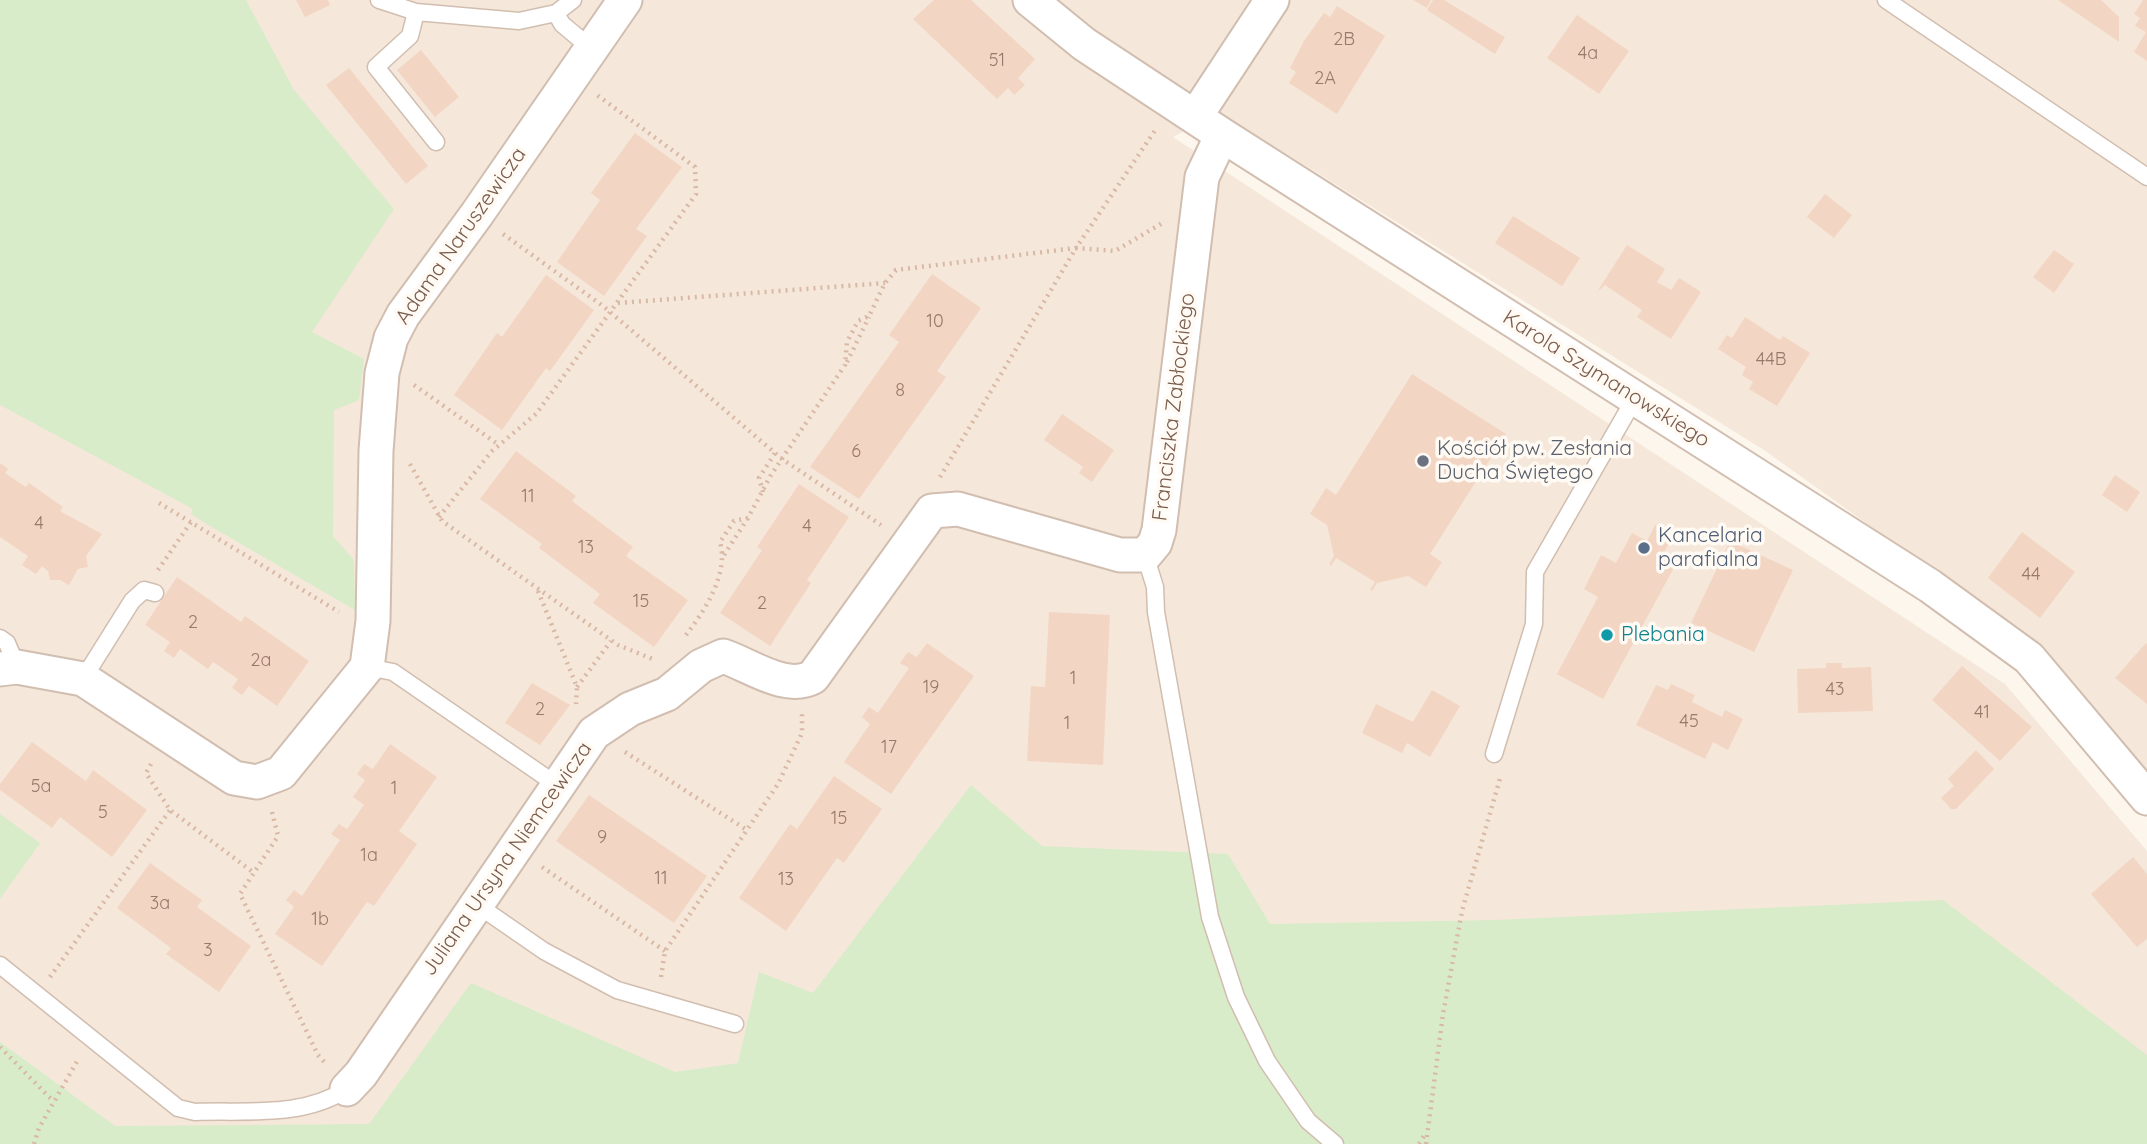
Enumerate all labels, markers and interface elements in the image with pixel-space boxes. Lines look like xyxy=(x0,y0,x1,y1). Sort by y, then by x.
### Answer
house number: 2B xyxy=(1333,29,1355,51)
house number: 4a xyxy=(1578,43,1598,65)
house number: 51 xyxy=(989,50,1005,72)
house number: 2A xyxy=(1314,68,1336,90)
street label: Adama Naruszewicza xyxy=(390,143,532,329)
street label: Franciszka Zabłockiego xyxy=(1148,292,1200,522)
street label: Karola Szymanowskiego xyxy=(1498,305,1714,453)
house number: 10 xyxy=(926,311,944,333)
house number: 44B xyxy=(1756,349,1786,371)
house number: 8 xyxy=(895,380,905,402)
place label: Kościół pw. Zesłania Ducha Świętego xyxy=(1437,436,1632,486)
house number: 6 xyxy=(851,441,861,463)
marker: Kościół pw. Zesłania Ducha Świętego xyxy=(1415,453,1431,469)
house number: 11 xyxy=(521,486,535,508)
house number: 4 xyxy=(34,513,44,535)
house number: 4 xyxy=(802,516,812,538)
place label: Kancelaria parafialna xyxy=(1658,523,1763,573)
house number: 13 xyxy=(578,537,594,559)
marker: Kancelaria parafialna xyxy=(1636,540,1652,556)
house number: 44 xyxy=(2022,564,2040,586)
house number: 15 xyxy=(633,591,649,613)
house number: 2 xyxy=(757,593,767,615)
house number: 2 xyxy=(188,612,198,634)
place label: Plebania xyxy=(1621,622,1705,648)
marker: Plebania xyxy=(1599,627,1615,643)
house number: 2a xyxy=(251,650,271,672)
house number: 1 xyxy=(1070,668,1076,690)
house number: 19 xyxy=(923,677,939,699)
house number: 43 xyxy=(1826,679,1844,701)
house number: 2 xyxy=(535,699,545,721)
house number: 41 xyxy=(1974,702,1990,724)
house number: 45 xyxy=(1679,711,1699,733)
house number: 1 xyxy=(1064,713,1070,735)
street label: Juliana Ursyna Niemcewicza xyxy=(417,737,597,981)
house number: 17 xyxy=(881,737,897,759)
house number: 5a xyxy=(31,776,51,798)
house number: 1 xyxy=(391,778,397,800)
house number: 5 xyxy=(98,802,108,824)
house number: 15 xyxy=(831,808,847,830)
house number: 9 xyxy=(597,827,607,849)
house number: 1a xyxy=(360,845,378,867)
house number: 11 xyxy=(654,868,668,890)
house number: 13 xyxy=(778,869,794,891)
house number: 3a xyxy=(150,893,170,915)
house number: 1b xyxy=(311,909,329,931)
house number: 3 xyxy=(203,940,213,962)

